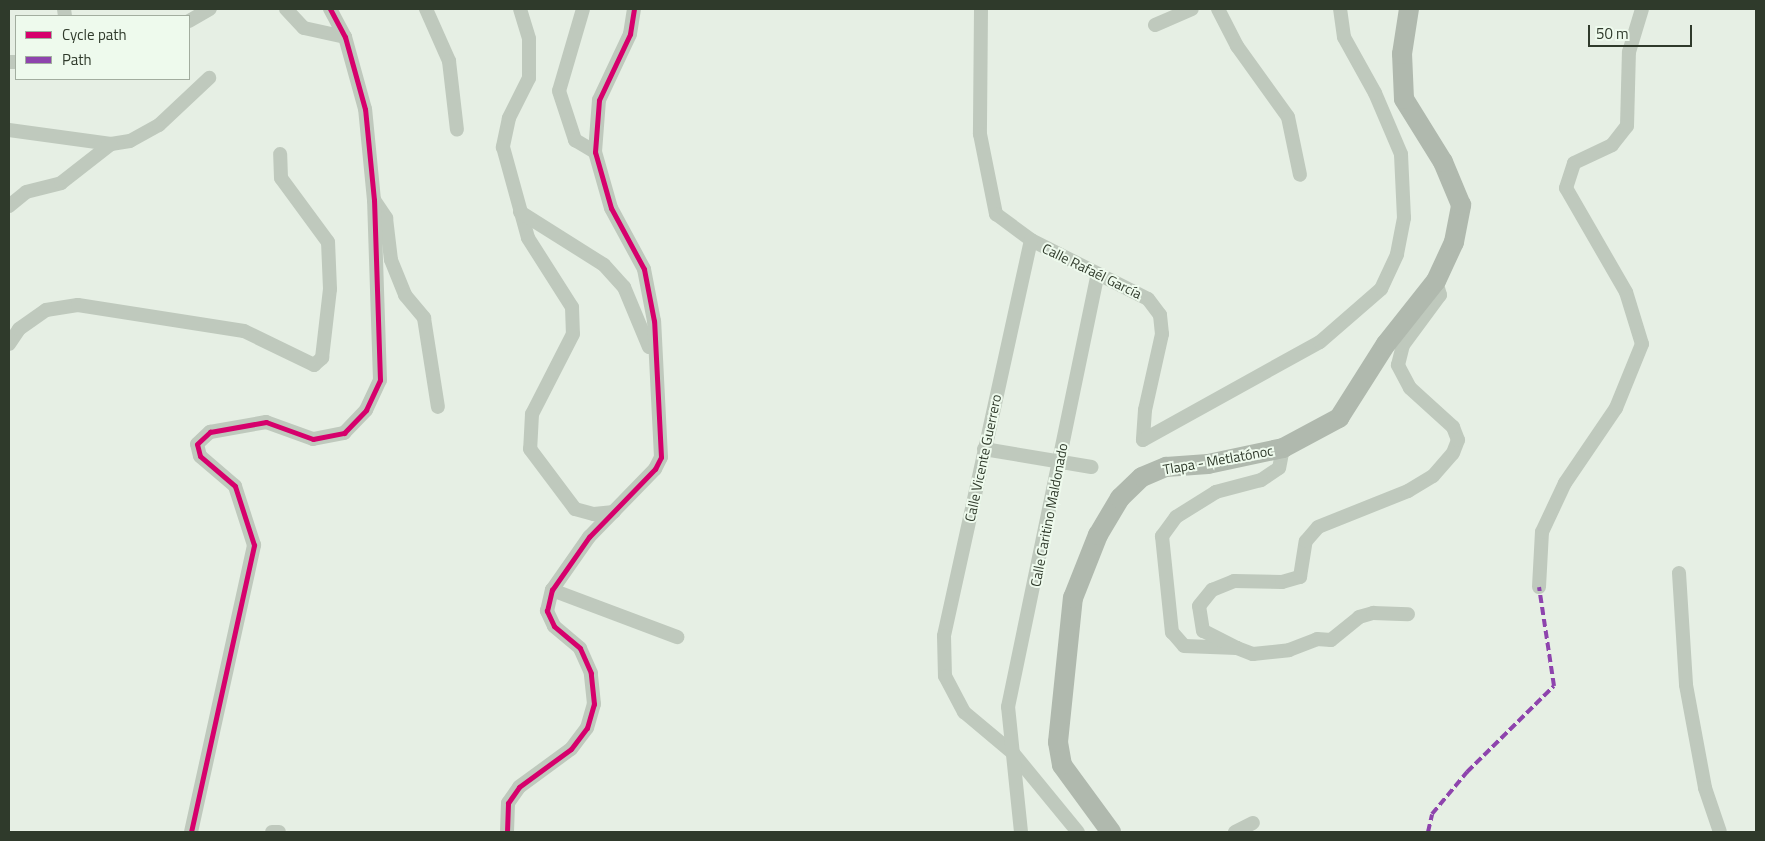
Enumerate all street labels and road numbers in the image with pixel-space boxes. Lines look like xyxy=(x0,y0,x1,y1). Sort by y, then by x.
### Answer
street label: Calle Rafaél García xyxy=(1040,240,1144,302)
street label: Calle Vicente Guerrero xyxy=(961,393,1005,523)
street label: Calle Caritino Maldonado xyxy=(1027,442,1071,588)
street label: Tlapa - Metlatónoc xyxy=(1162,442,1274,478)

